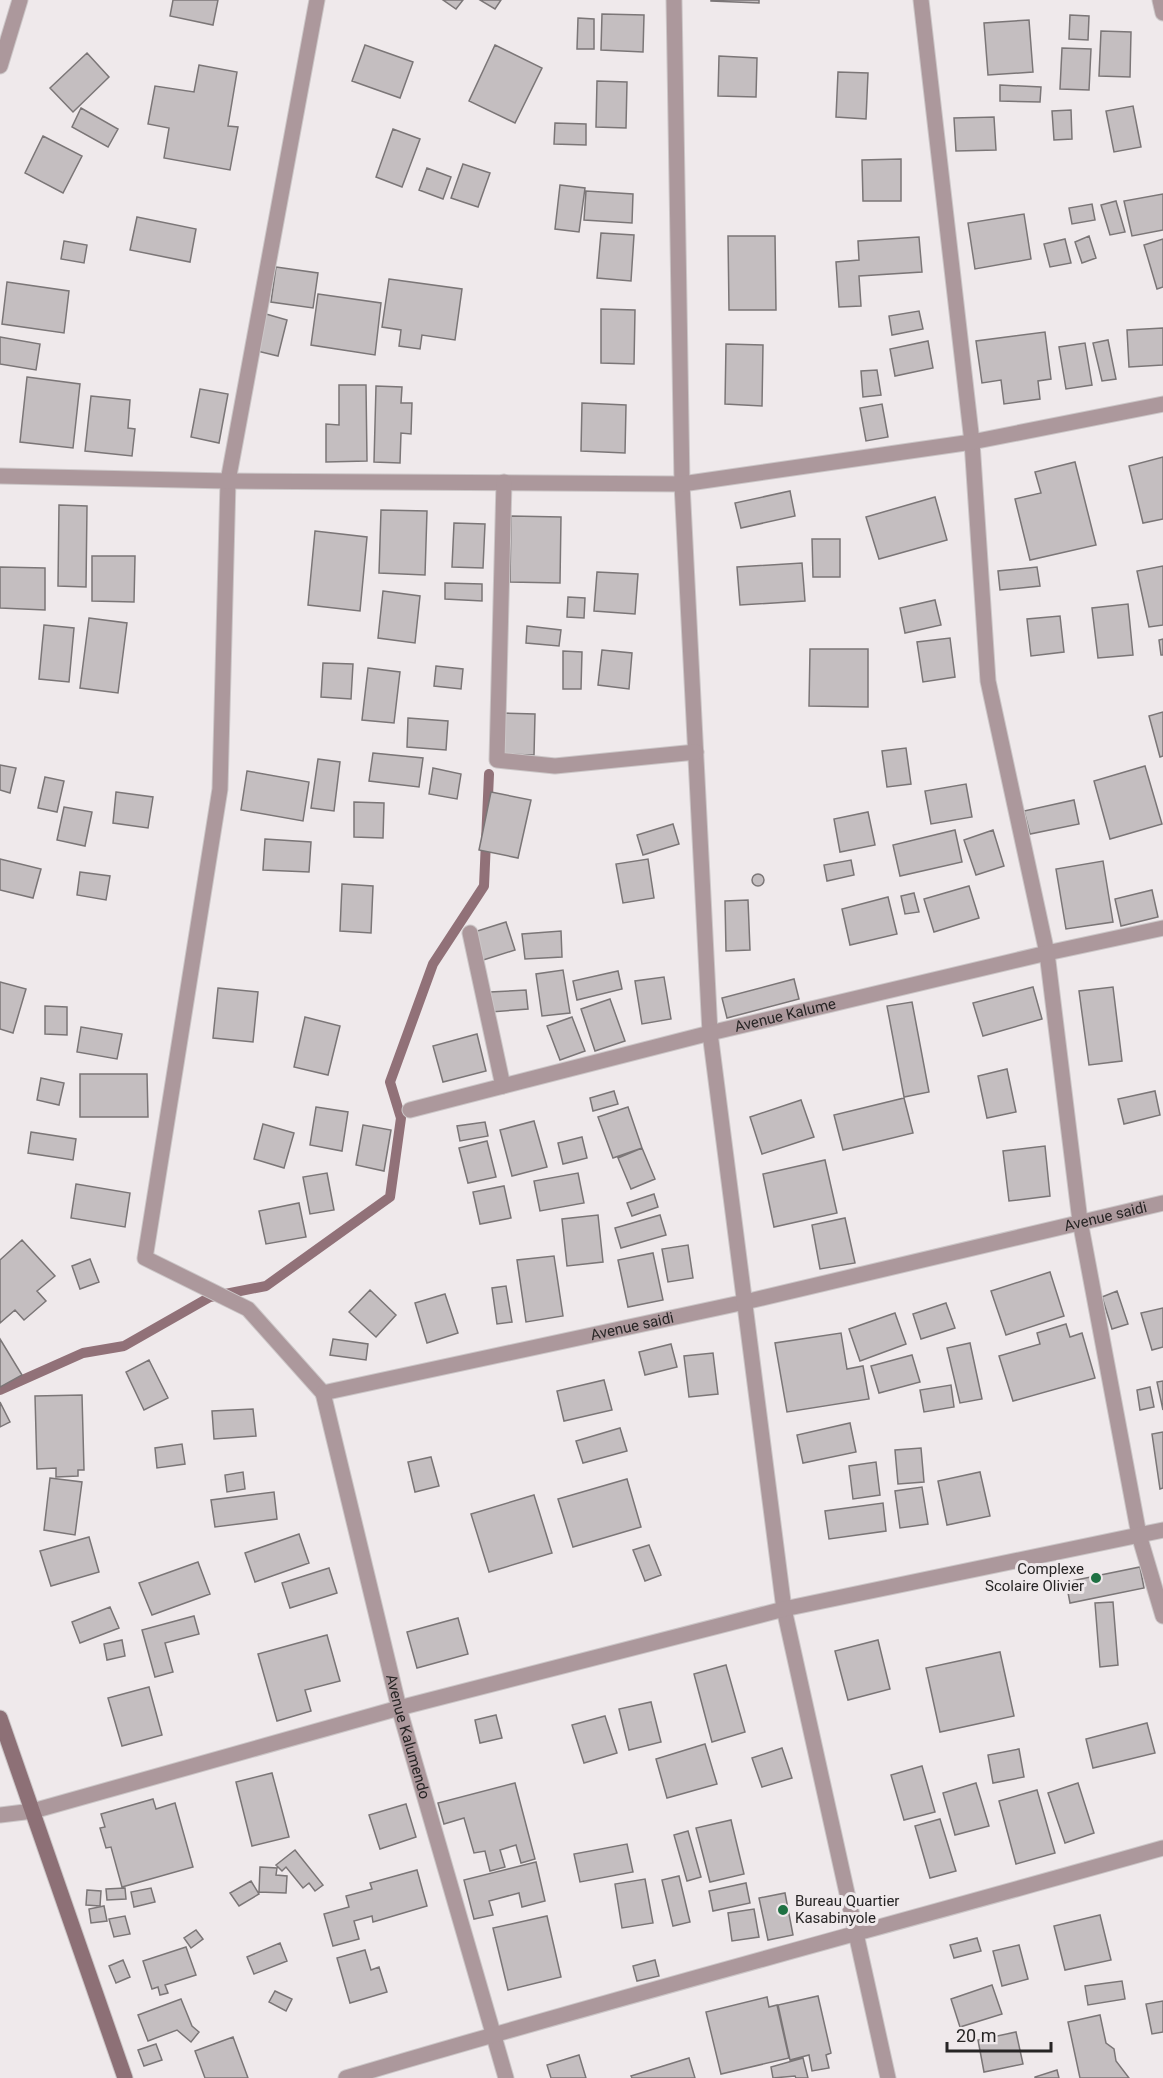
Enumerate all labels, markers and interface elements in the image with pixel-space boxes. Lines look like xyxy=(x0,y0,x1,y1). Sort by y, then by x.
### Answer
street label: Avenue Kalume xyxy=(733,994,838,1036)
street label: Avenue saidi xyxy=(1062,1198,1149,1235)
street label: Avenue saidi xyxy=(589,1309,675,1344)
place label: Complexe Scolaire Olivier xyxy=(985,1560,1084,1595)
marker: Complexe Scolaire Olivier xyxy=(1089,1571,1103,1585)
street label: Avenue Kalumendo xyxy=(382,1672,434,1801)
place label: Bureau Quartier Kasabinyole xyxy=(795,1892,899,1927)
marker: Bureau Quartier Kasabinyole xyxy=(776,1903,790,1917)
scale bar xyxy=(947,2015,1050,2053)
text: 20 m xyxy=(956,2025,996,2046)

